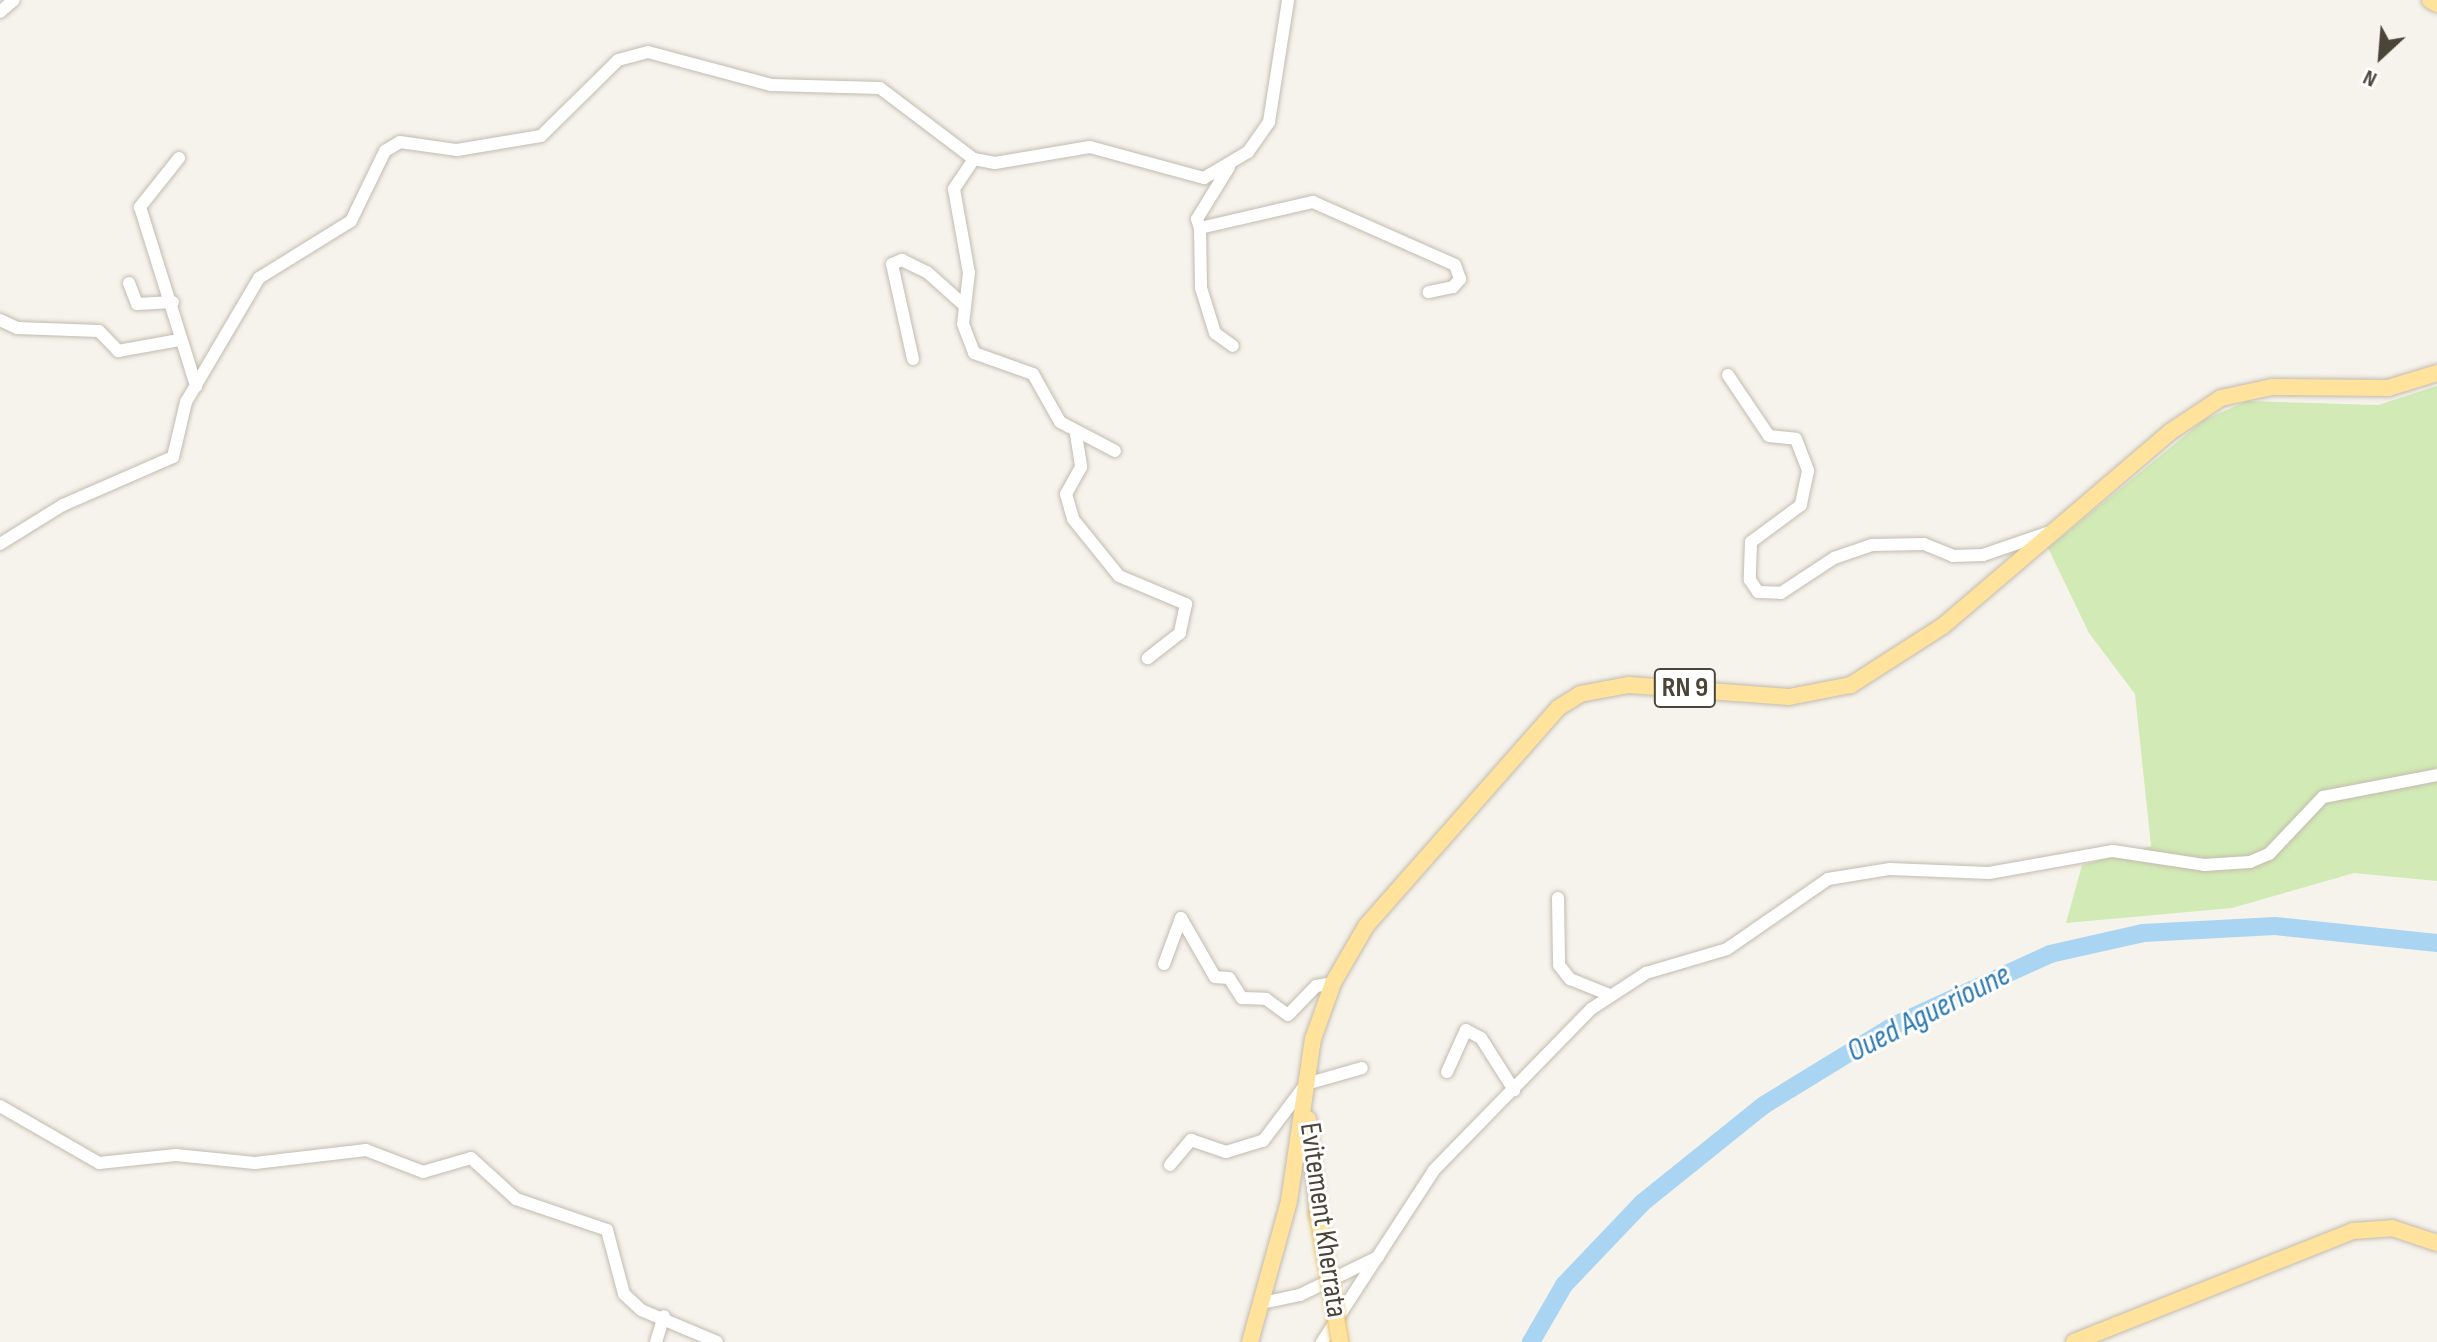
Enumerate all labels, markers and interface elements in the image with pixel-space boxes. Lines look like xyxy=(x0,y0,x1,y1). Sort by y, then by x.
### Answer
north arrow xyxy=(2341,16,2421,96)
text: N xyxy=(2359,63,2381,93)
road number: RN 9 xyxy=(1653,664,1717,712)
water label: Oued Aguerioune xyxy=(1841,956,2017,1072)
street label: Evitement Kherrata xyxy=(1292,1120,1354,1320)

